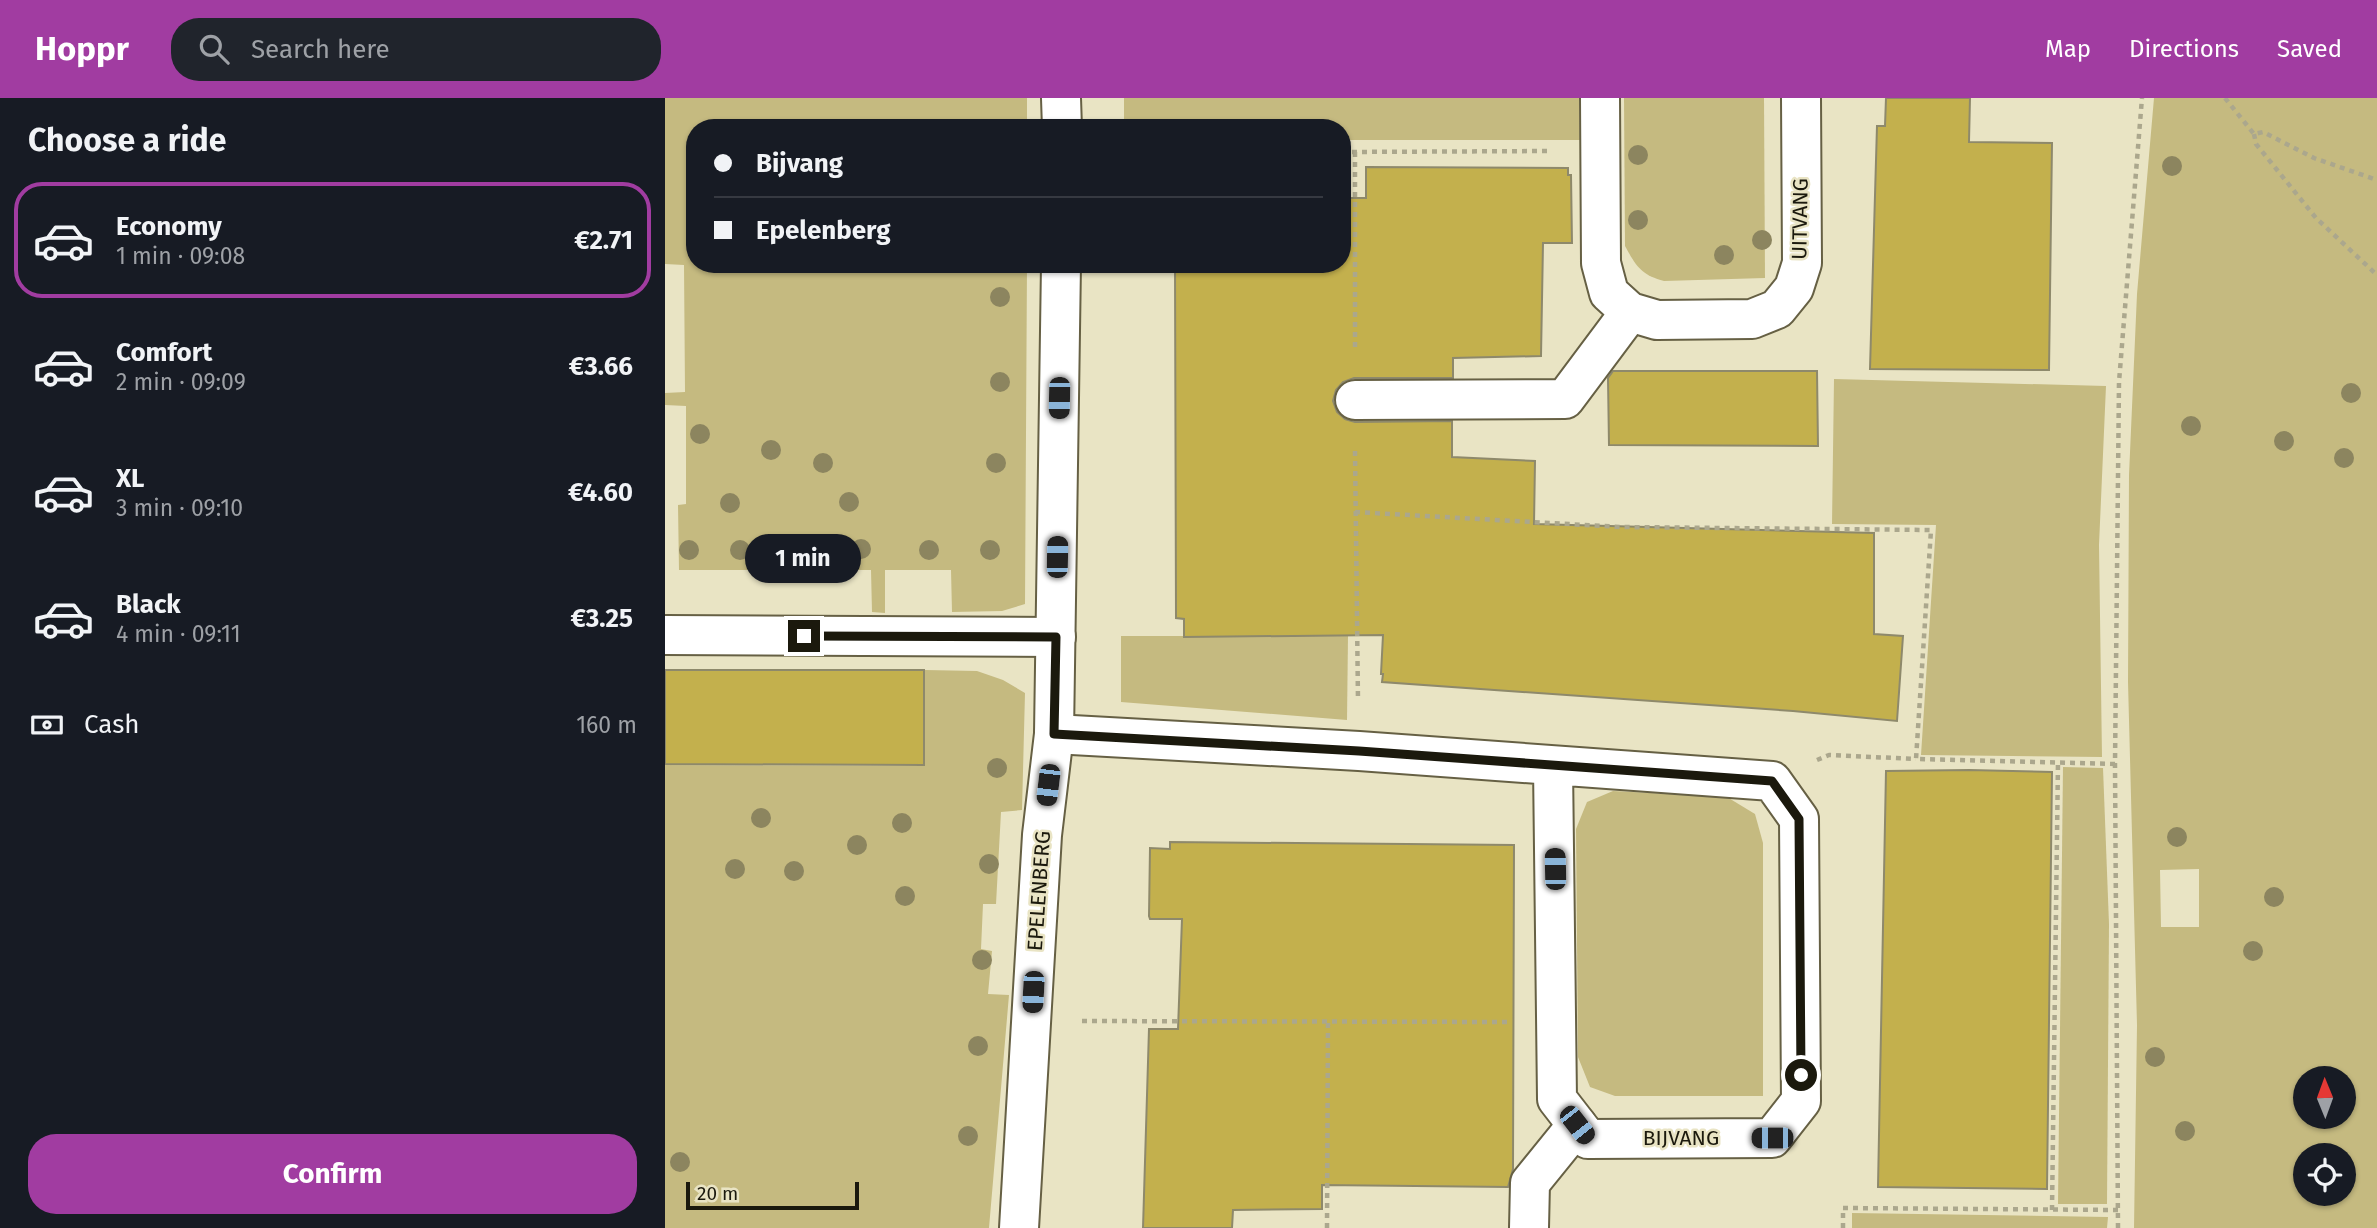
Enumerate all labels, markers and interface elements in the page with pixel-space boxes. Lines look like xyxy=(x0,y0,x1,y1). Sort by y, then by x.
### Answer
search box xyxy=(171,18,661,81)
text: Hoppr xyxy=(35,29,129,69)
icon: search xyxy=(195,30,233,68)
text: Search here xyxy=(251,34,390,65)
text: Map xyxy=(2045,35,2091,63)
text: Directions xyxy=(2129,35,2239,63)
text: Saved xyxy=(2277,35,2342,63)
text: Choose a ride xyxy=(28,121,226,159)
text: Bijvang xyxy=(756,148,843,179)
street label: UITVANG xyxy=(1786,178,1814,260)
icon: car xyxy=(32,209,95,272)
text: Economy xyxy=(116,211,222,242)
text: Epelenberg xyxy=(756,215,891,246)
text: €2.71 xyxy=(574,225,633,256)
text: 1 min · 09:08 xyxy=(116,242,245,270)
icon: car xyxy=(32,335,95,398)
text: Comfort xyxy=(116,337,212,368)
text: €3.66 xyxy=(569,351,633,382)
text: 2 min · 09:09 xyxy=(116,368,246,396)
car xyxy=(1049,377,1070,419)
icon: car xyxy=(32,461,95,524)
text: XL xyxy=(116,463,144,494)
text: €4.60 xyxy=(568,477,633,508)
text: 3 min · 09:10 xyxy=(116,494,243,522)
callout: 1 min xyxy=(746,534,862,584)
car xyxy=(1047,536,1068,578)
text: 1 min xyxy=(775,544,831,572)
icon: car xyxy=(32,587,95,650)
text: Black xyxy=(116,589,181,620)
text: €3.25 xyxy=(570,603,633,634)
text: 4 min · 09:11 xyxy=(116,620,241,648)
route end xyxy=(788,620,820,652)
icon: cash xyxy=(28,706,66,744)
text: Cash xyxy=(84,709,140,740)
text: 160 m xyxy=(576,711,637,739)
car xyxy=(1036,763,1061,807)
street label: EPELENBERG xyxy=(1022,830,1056,952)
car xyxy=(1545,848,1566,890)
car xyxy=(1022,970,1045,1014)
route start xyxy=(1785,1059,1817,1091)
north arrow xyxy=(2293,1066,2355,1129)
map controls xyxy=(2293,1066,2356,1206)
car xyxy=(1556,1102,1599,1148)
street label: BIJVANG xyxy=(1643,1125,1719,1151)
car xyxy=(1752,1128,1794,1149)
button: Confirm xyxy=(28,1134,637,1214)
button: locate xyxy=(2293,1143,2356,1206)
scale bar xyxy=(686,1179,859,1211)
text: 20 m xyxy=(697,1182,738,1205)

